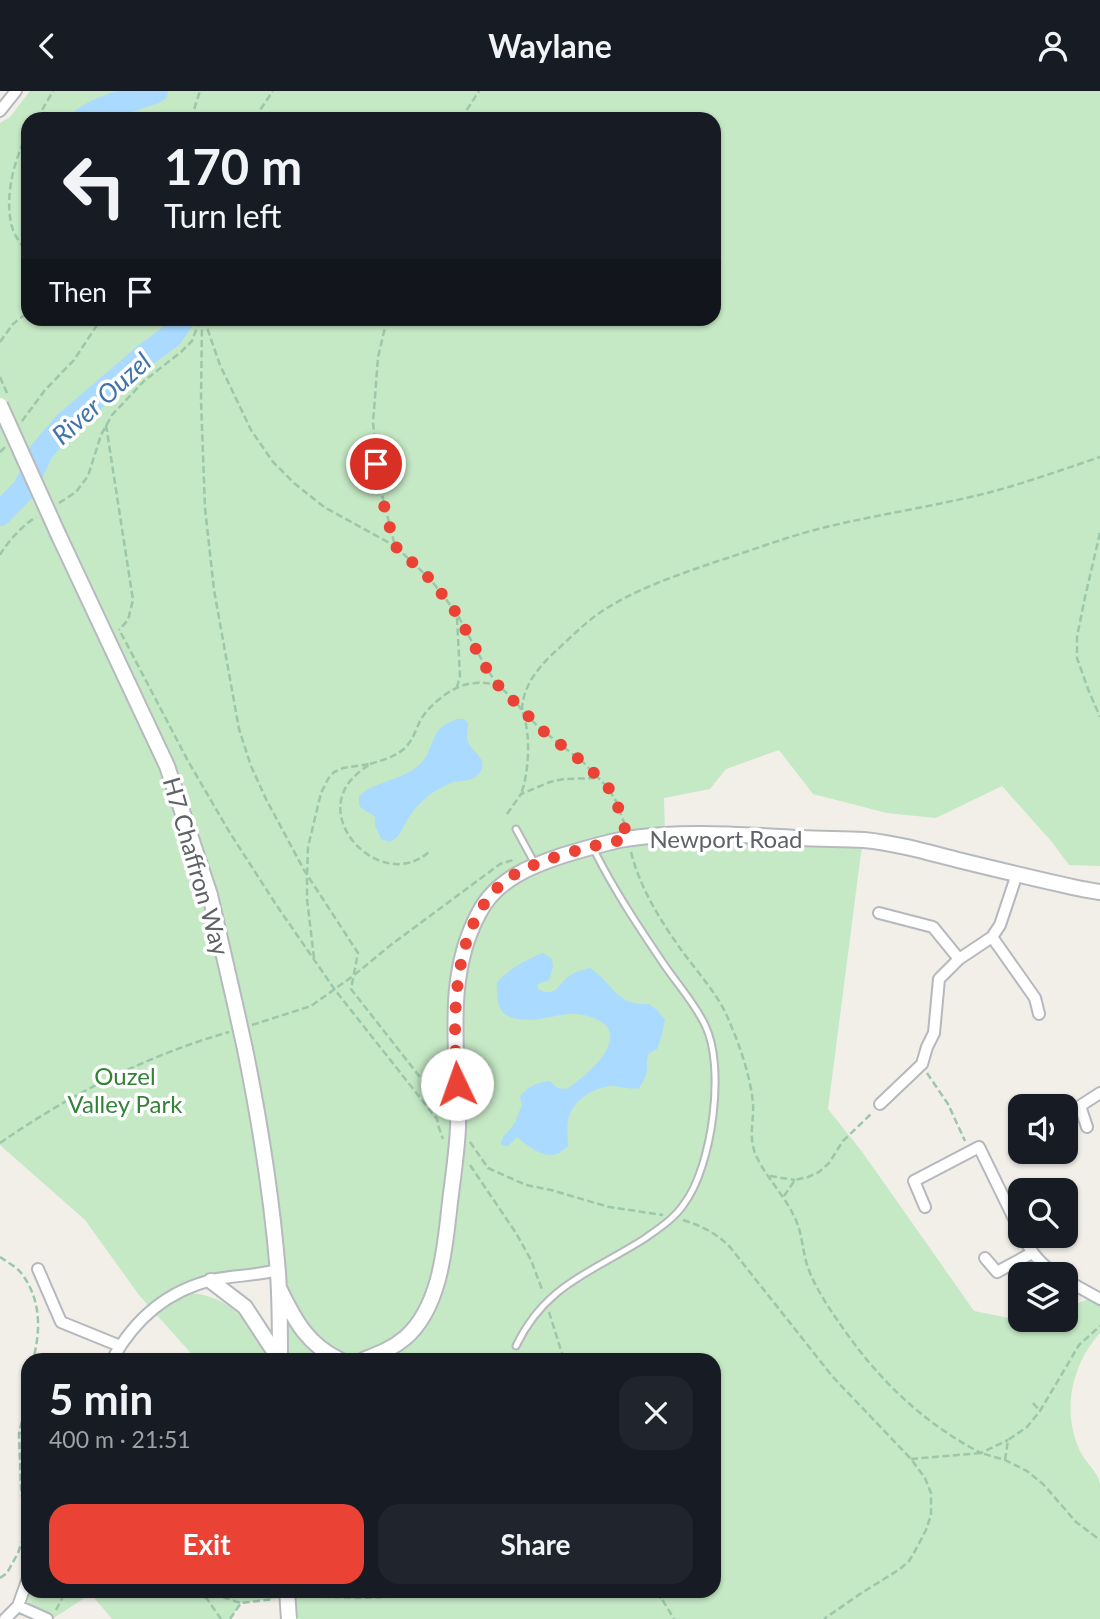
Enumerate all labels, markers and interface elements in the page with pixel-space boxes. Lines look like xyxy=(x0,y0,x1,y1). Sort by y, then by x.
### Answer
text: Waylane xyxy=(488,26,612,65)
icon: back xyxy=(28,27,66,65)
icon: person xyxy=(1034,27,1072,65)
text: 170 m xyxy=(164,137,302,195)
icon: left xyxy=(49,140,140,231)
text: Turn left xyxy=(164,196,281,235)
icon: arrive xyxy=(121,273,159,311)
text: Then xyxy=(49,276,107,308)
water label: River Ouzel xyxy=(45,345,157,451)
pin xyxy=(346,434,406,494)
icon: arrive xyxy=(357,445,395,483)
street label: H7 Chaffron Way xyxy=(158,774,236,959)
street label: Newport Road xyxy=(649,824,803,853)
position arrow xyxy=(420,1047,494,1121)
park label: Ouzel Valley Park xyxy=(68,1061,183,1118)
map controls xyxy=(1008,1094,1078,1332)
button: sound xyxy=(1008,1094,1078,1164)
button: search xyxy=(1008,1178,1078,1248)
button: layers xyxy=(1008,1262,1078,1332)
text: 5 min xyxy=(49,1374,153,1424)
button: close xyxy=(619,1376,693,1450)
text: 400 m · 21:51 xyxy=(49,1425,191,1453)
button: Exit xyxy=(49,1504,364,1584)
button: Share xyxy=(378,1504,693,1584)

